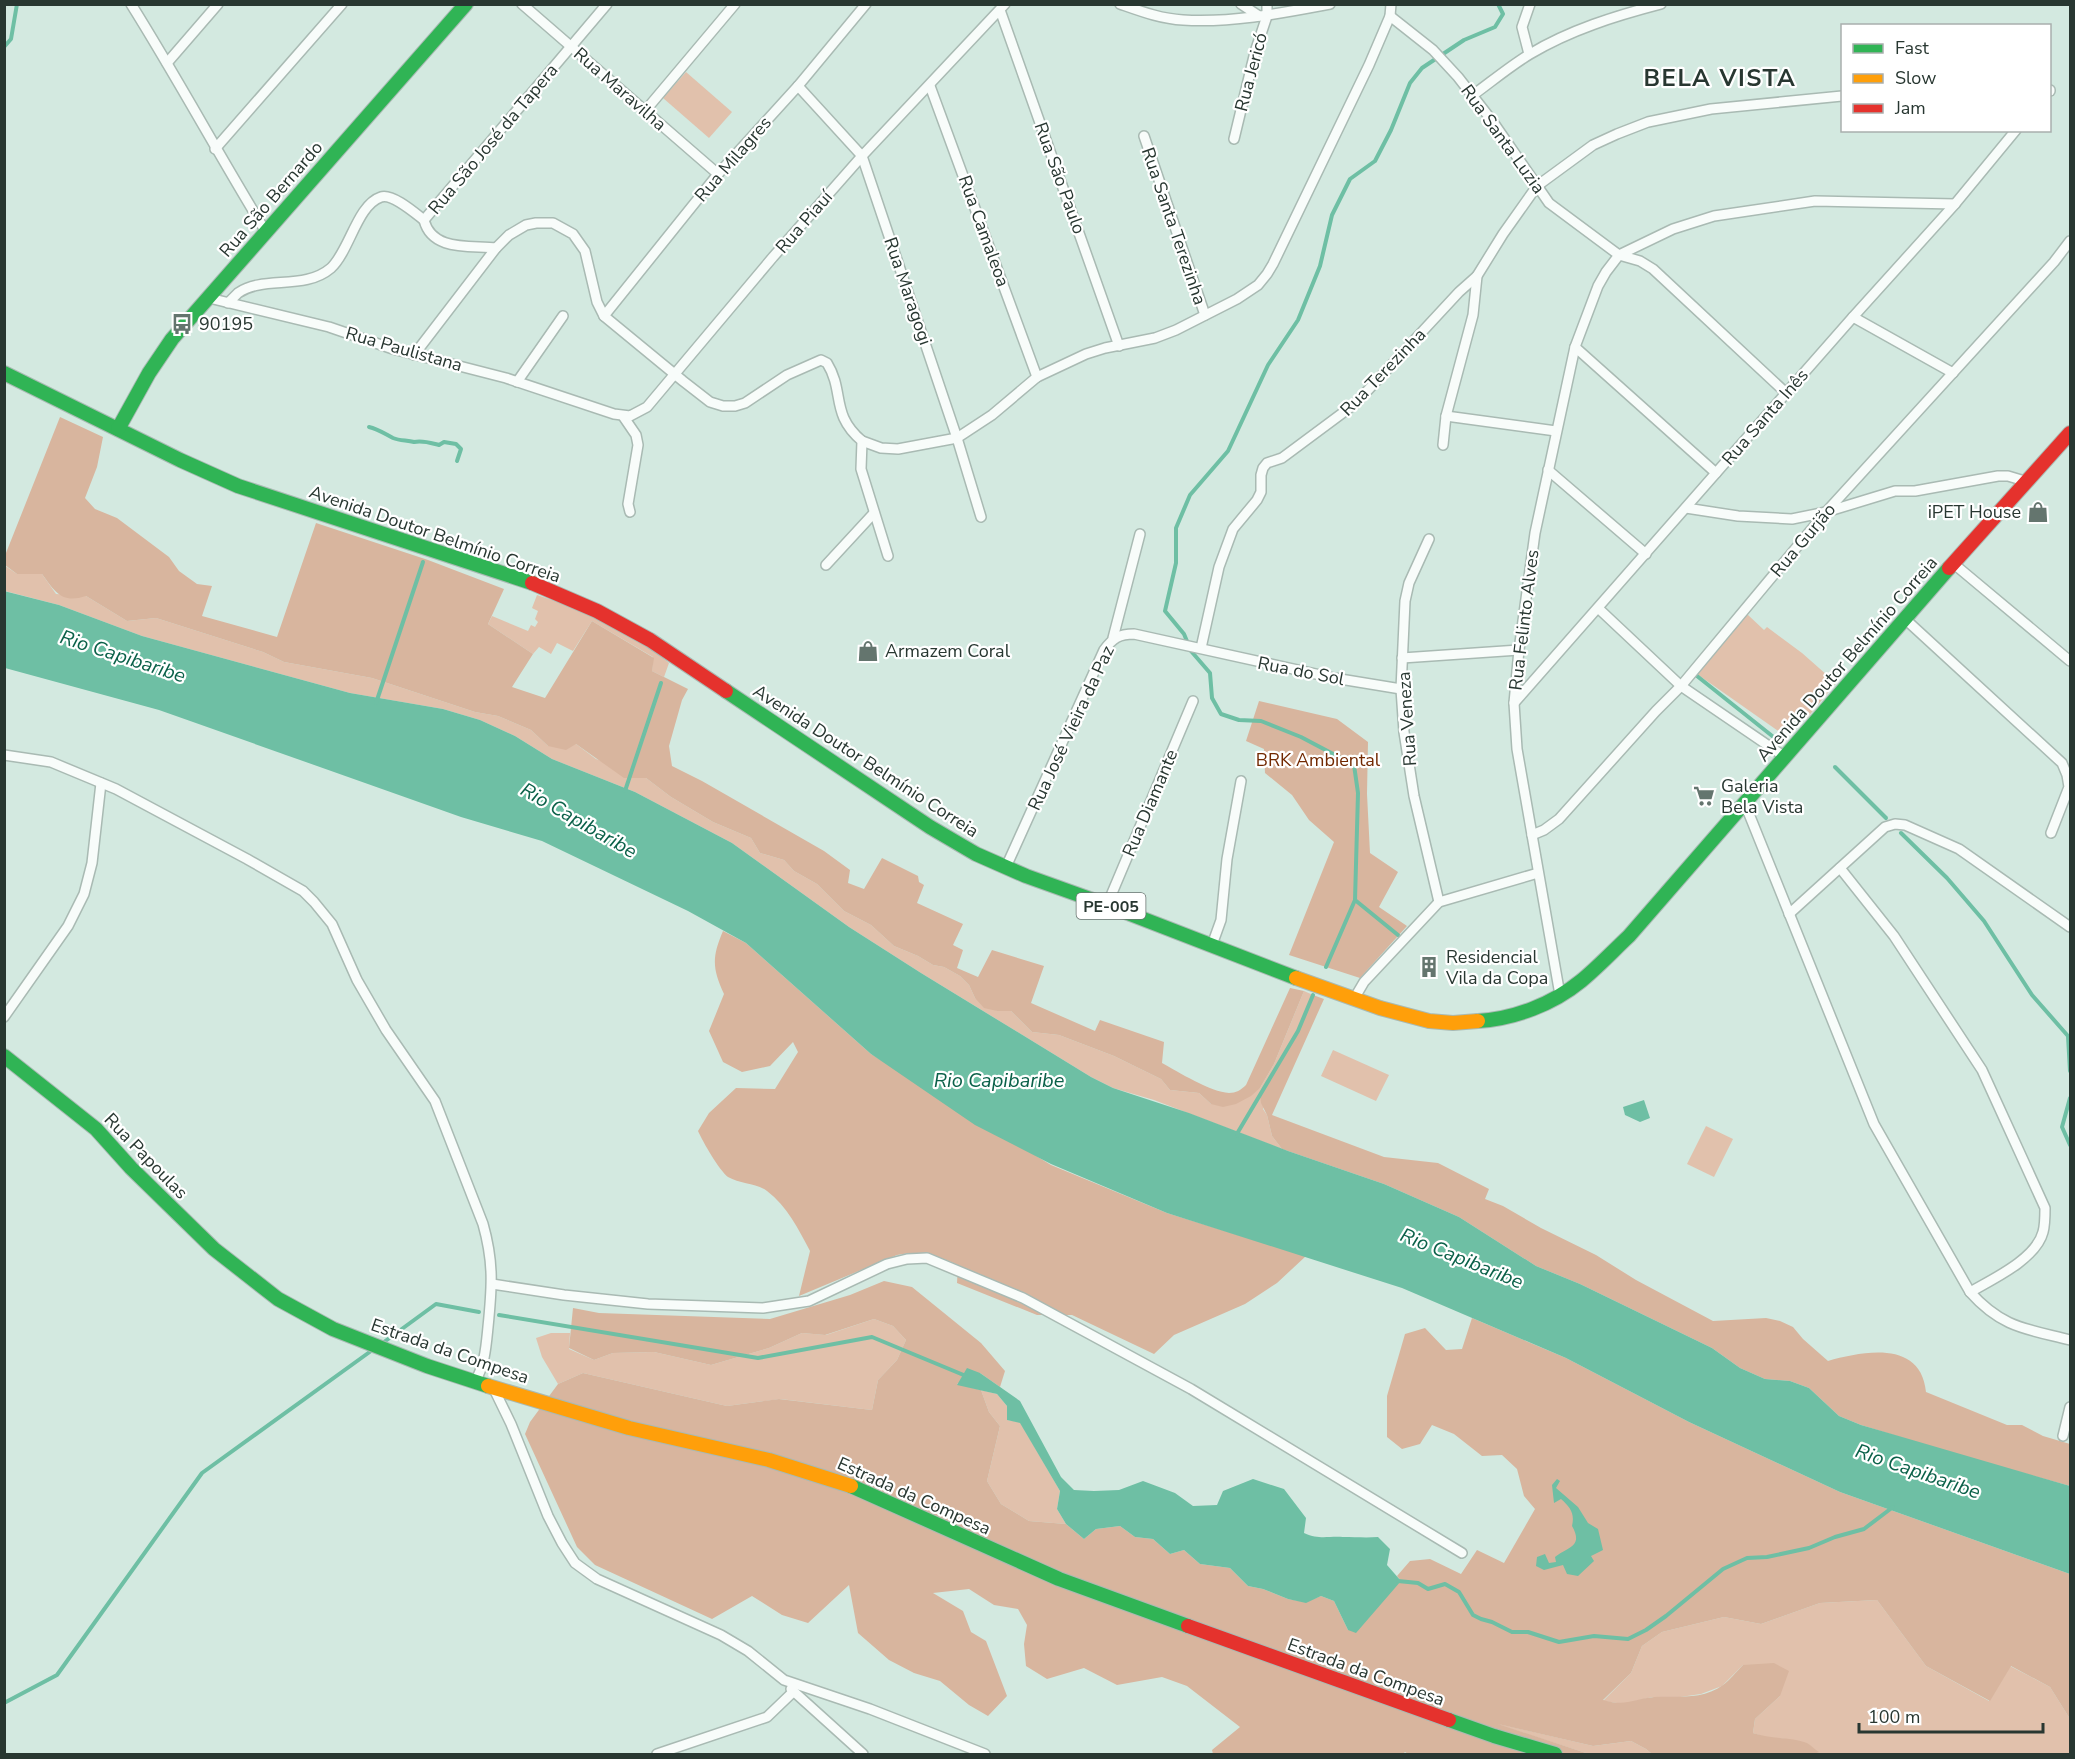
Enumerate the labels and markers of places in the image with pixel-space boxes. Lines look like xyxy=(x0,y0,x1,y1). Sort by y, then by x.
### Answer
bus stop icon: 90195 xyxy=(170,312,194,336)
place label: 90195 xyxy=(199,312,253,336)
place label: iPET House xyxy=(1928,500,2021,524)
shop icon: iPET House xyxy=(2026,500,2050,524)
shop icon: Armazem Coral xyxy=(856,639,880,663)
place label: Armazem Coral xyxy=(885,639,1011,663)
place label: Galeria Bela Vista xyxy=(1721,774,1803,819)
supermarket icon: Galeria Bela Vista xyxy=(1692,784,1716,808)
place label: Residencial Vila da Copa xyxy=(1445,945,1548,990)
building icon: Residencial Vila da Copa xyxy=(1417,955,1441,979)

